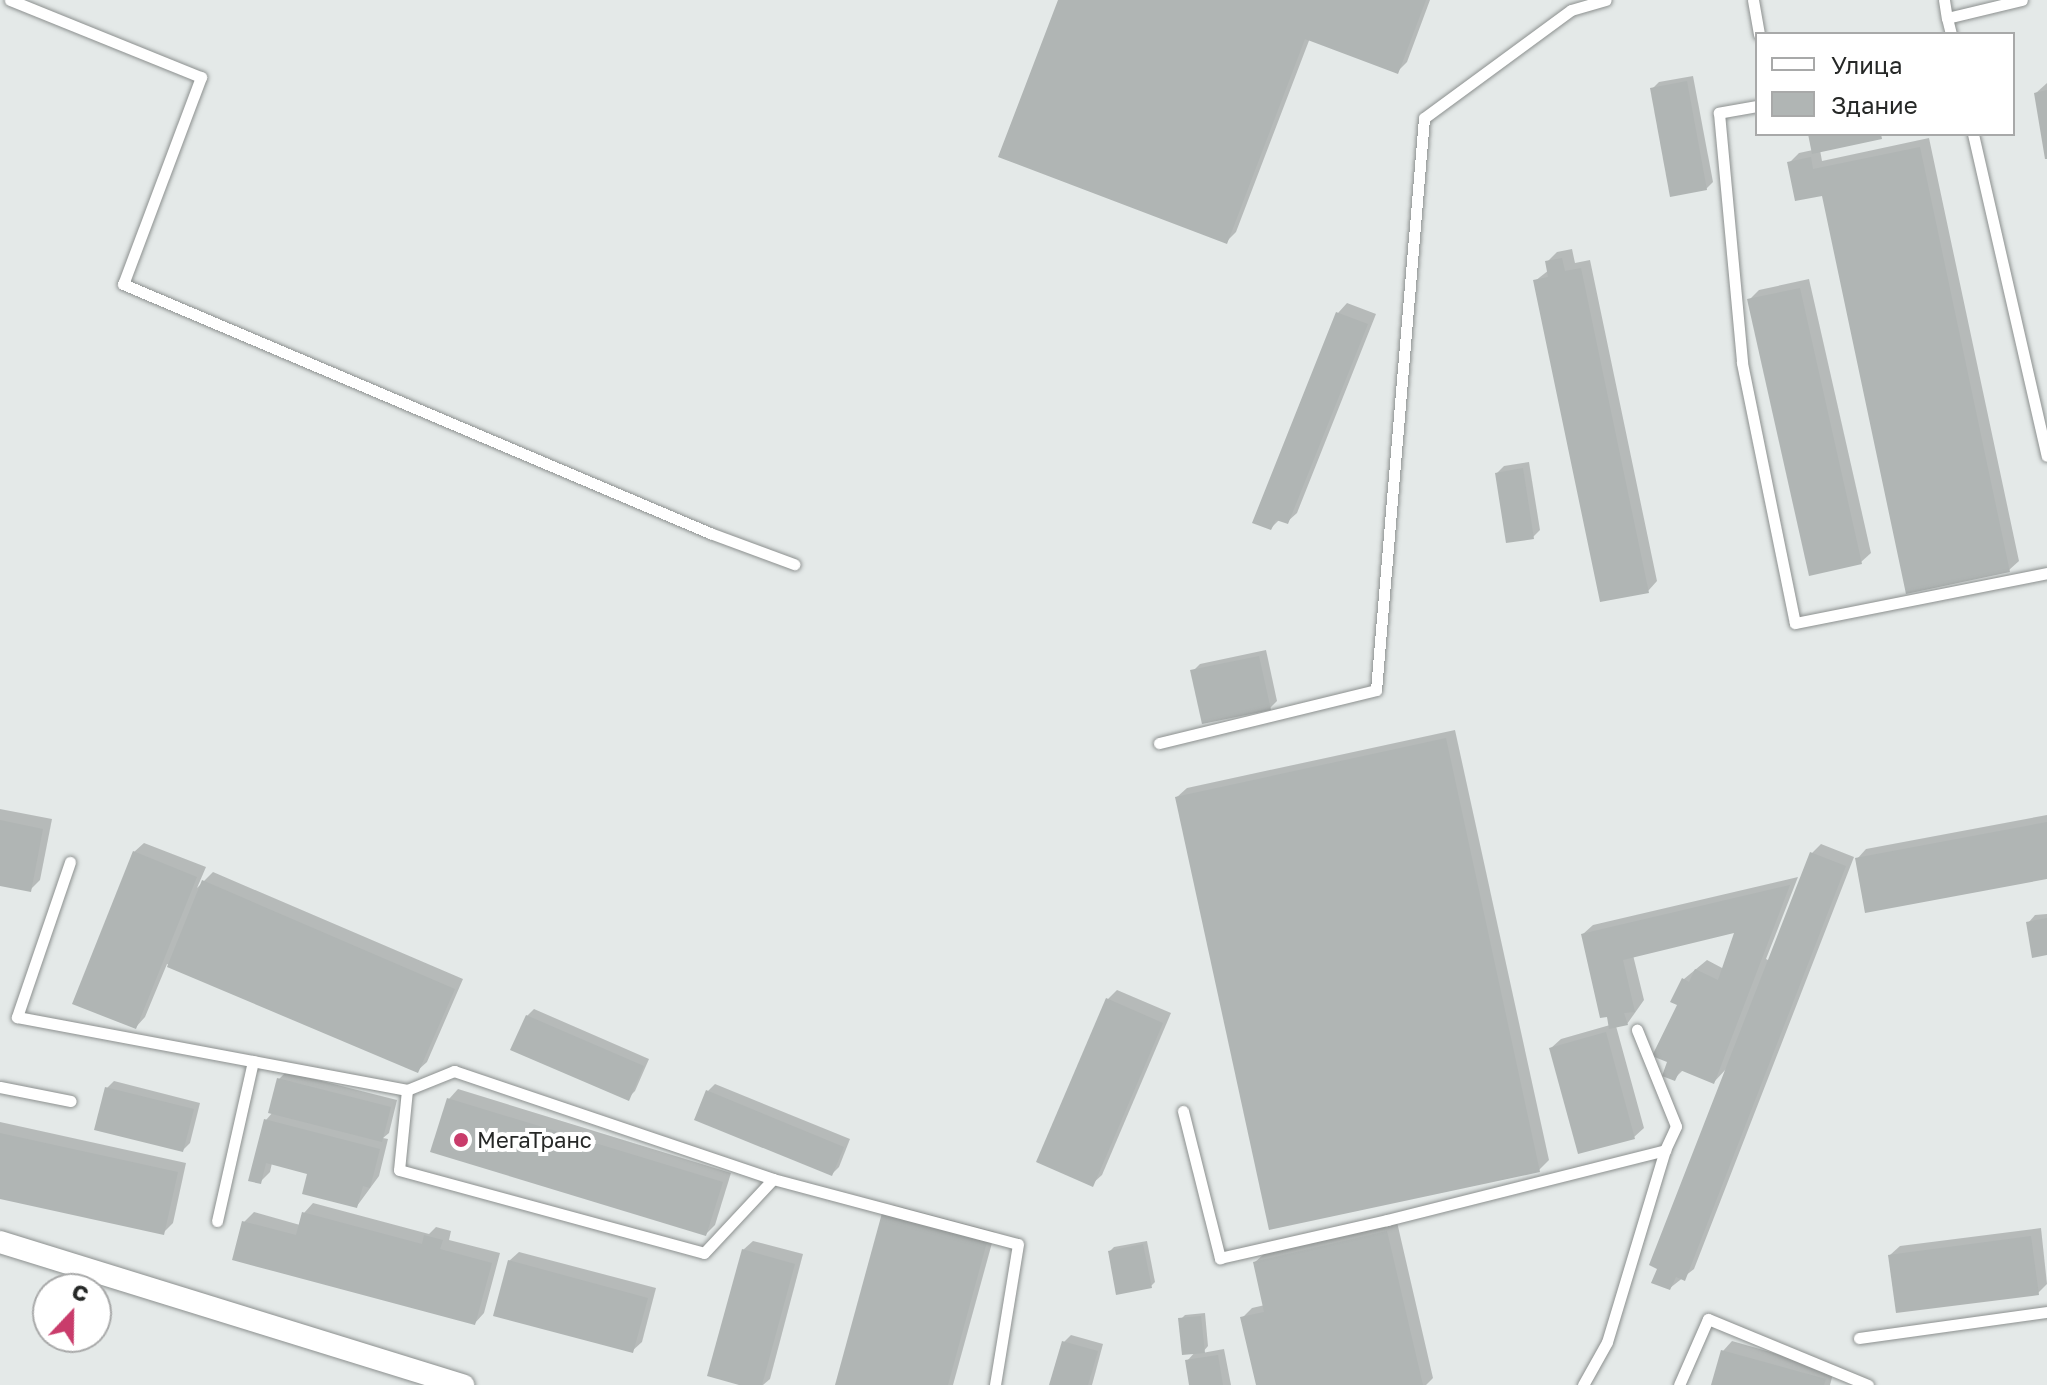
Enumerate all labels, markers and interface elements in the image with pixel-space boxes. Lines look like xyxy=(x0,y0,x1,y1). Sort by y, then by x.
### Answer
legend xyxy=(1755,32,2015,136)
text: Улица xyxy=(1831,50,1903,79)
text: Здание xyxy=(1831,90,1918,119)
place label: МегаТранс xyxy=(477,1127,592,1153)
marker: МегаТранс xyxy=(452,1131,470,1149)
north arrow xyxy=(32,1273,112,1353)
text: С xyxy=(68,1277,93,1308)

